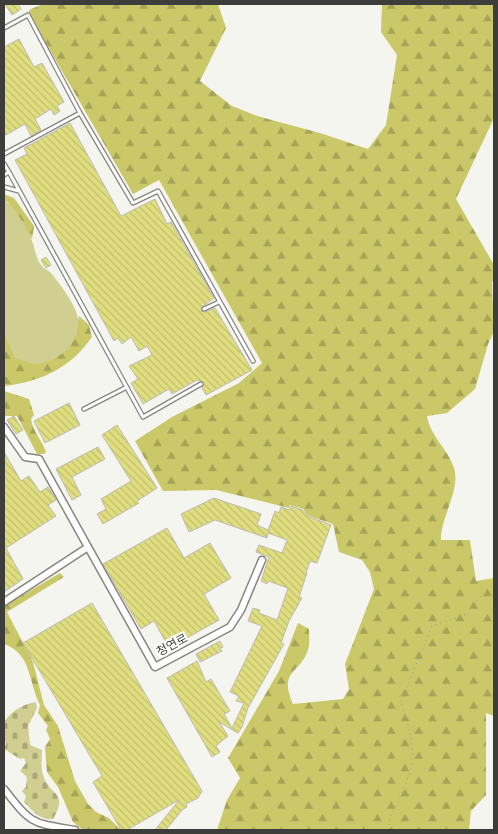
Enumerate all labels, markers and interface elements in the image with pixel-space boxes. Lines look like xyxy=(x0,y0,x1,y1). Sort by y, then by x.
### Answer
street label: 청연로 xyxy=(153,629,190,660)

